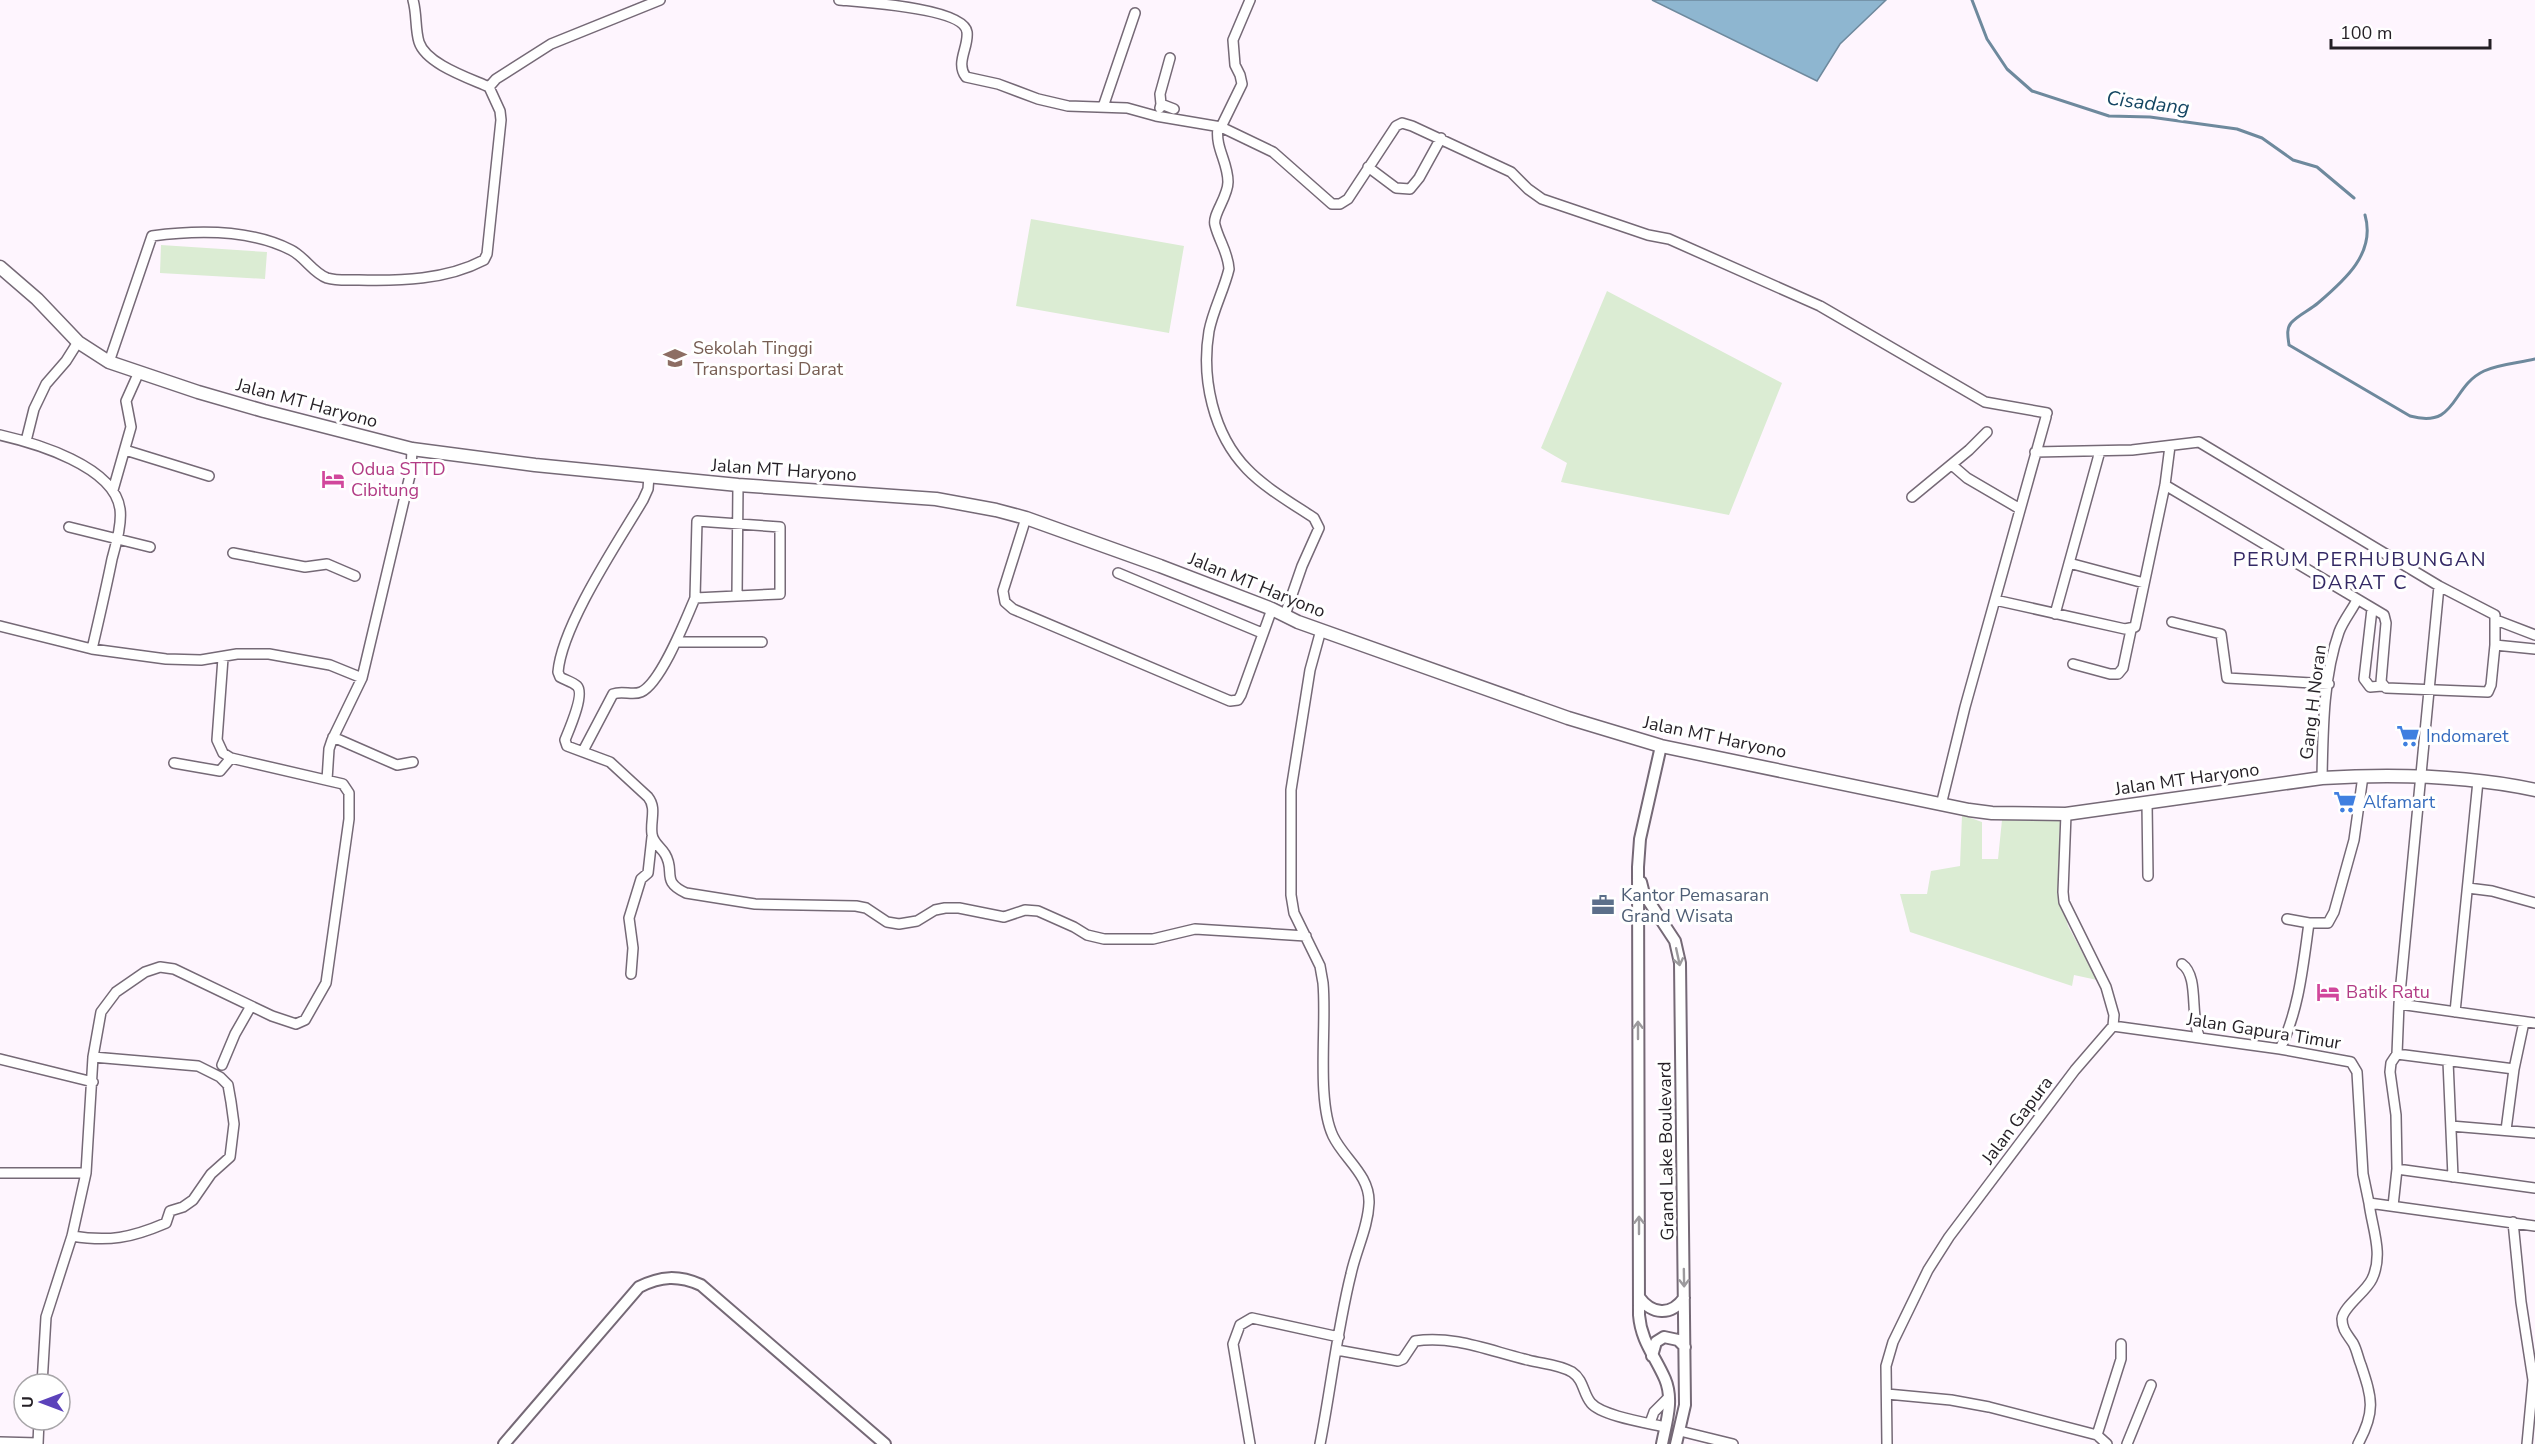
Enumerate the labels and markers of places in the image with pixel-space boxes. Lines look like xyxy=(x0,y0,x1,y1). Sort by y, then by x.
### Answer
place label: Sekolah Tinggi Transportasi Darat xyxy=(693,336,844,381)
school or university icon: Sekolah Tinggi Transportasi Darat xyxy=(662,345,688,371)
place label: Odua STTD Cibitung xyxy=(351,457,446,502)
hotel icon: Odua STTD Cibitung xyxy=(320,466,346,492)
supermarket icon: Indomaret xyxy=(2395,723,2421,749)
place label: Indomaret xyxy=(2426,724,2509,748)
supermarket icon: Alfamart xyxy=(2332,789,2358,815)
place label: Alfamart xyxy=(2363,790,2436,814)
place label: Kantor Pemasaran Grand Wisata xyxy=(1621,883,1769,928)
office icon: Kantor Pemasaran Grand Wisata xyxy=(1590,892,1616,918)
hotel icon: Batik Ratu xyxy=(2315,979,2341,1005)
place label: Batik Ratu xyxy=(2346,980,2430,1004)

